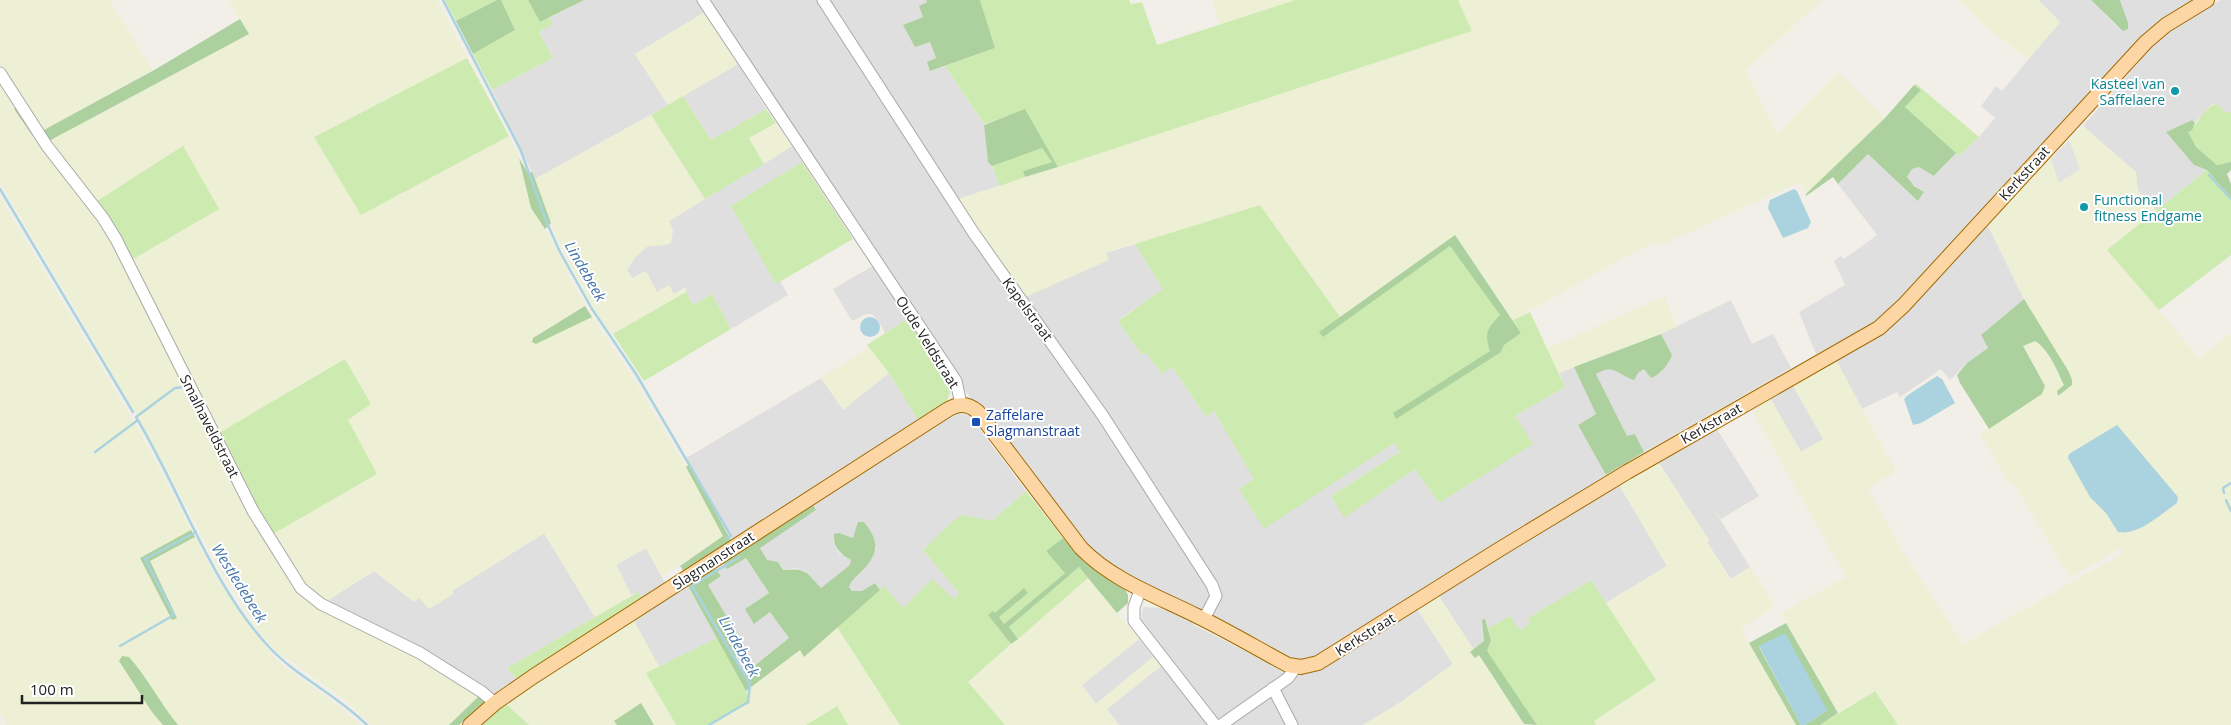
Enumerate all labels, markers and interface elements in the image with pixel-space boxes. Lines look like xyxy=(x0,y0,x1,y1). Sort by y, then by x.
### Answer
place label: Kasteel van Saffelaere xyxy=(2091,74,2165,109)
marker: Kasteel van Saffelaere xyxy=(2169,85,2181,97)
street label: Kerkstraat xyxy=(1994,142,2054,204)
place label: Functional fitness Endgame xyxy=(2094,190,2202,225)
marker: Functional fitness Endgame xyxy=(2078,201,2090,213)
water label: Lindebeek xyxy=(561,237,612,305)
street label: Kapelstraat xyxy=(998,273,1058,345)
street label: Oude Veldstraat xyxy=(892,292,964,392)
street label: Smalhaveldstraat xyxy=(176,371,244,481)
street label: Kerkstraat xyxy=(1677,398,1745,448)
place label: Zaffelare Slagmanstraat xyxy=(986,405,1080,440)
marker: Zaffelare Slagmanstraat xyxy=(970,416,982,428)
street label: Slagmanstraat xyxy=(668,526,758,594)
water label: Westledebeek xyxy=(208,540,273,627)
street label: Kerkstraat xyxy=(1331,608,1399,660)
water label: Lindebeek xyxy=(715,612,765,681)
scale bar xyxy=(22,672,142,704)
text: 100 m xyxy=(30,679,74,699)

